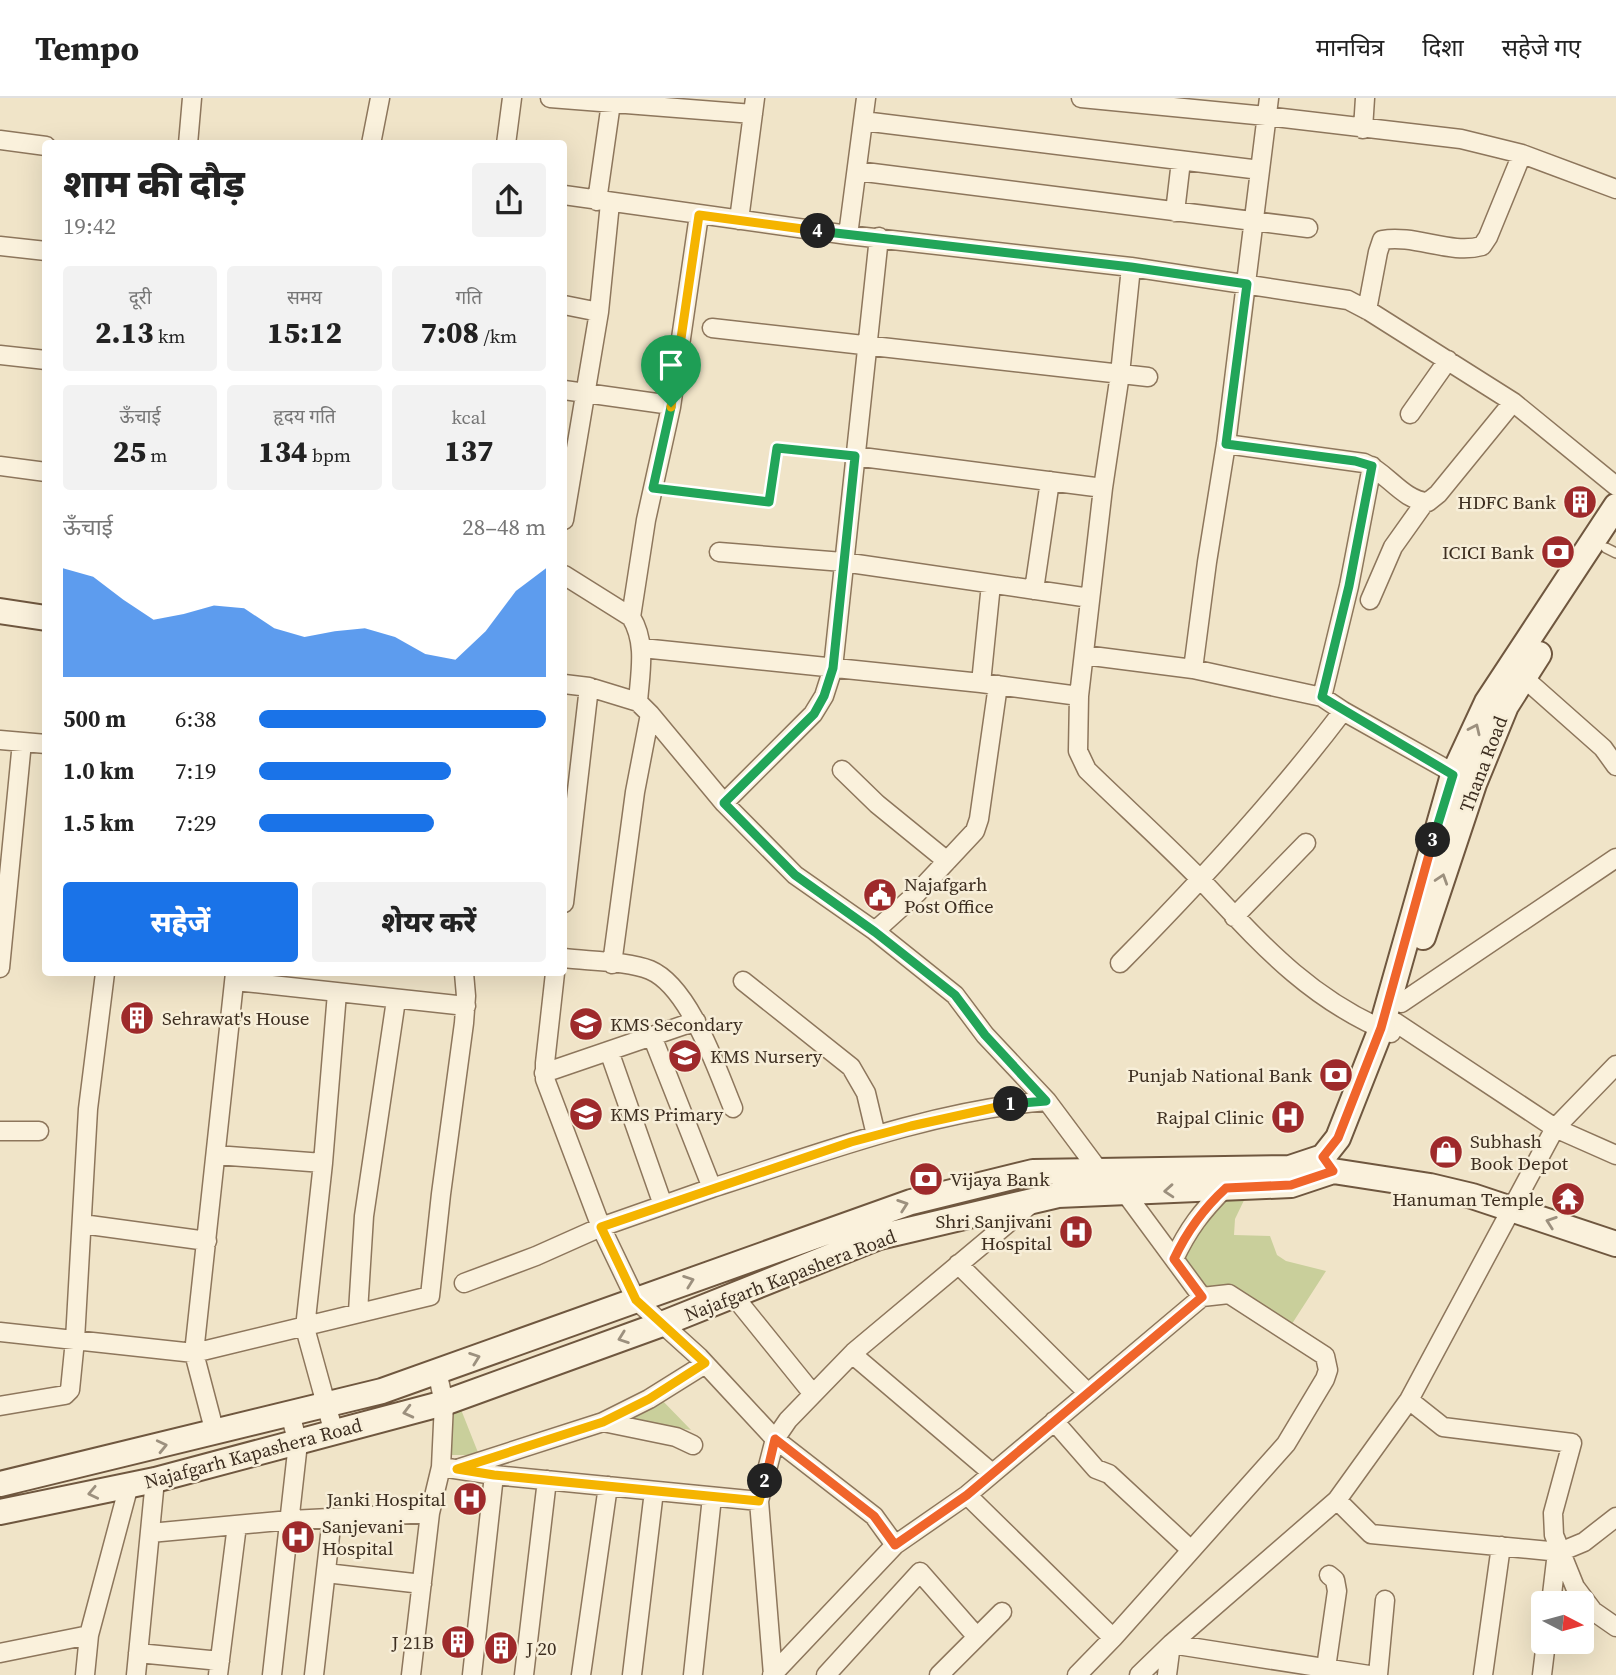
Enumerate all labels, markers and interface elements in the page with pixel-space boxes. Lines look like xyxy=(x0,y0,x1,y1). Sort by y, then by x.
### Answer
text: Tempo xyxy=(35,26,139,71)
text: मानचित्र xyxy=(1316,31,1384,64)
text: दिशा xyxy=(1422,31,1464,64)
text: सहेजे गए xyxy=(1502,31,1581,64)
text: शाम की दौड़ xyxy=(63,158,245,210)
button: share xyxy=(472,163,546,237)
text: 19:42 xyxy=(63,210,116,242)
pin: 4 xyxy=(800,214,836,248)
text: 4 xyxy=(812,217,823,243)
text: दूरी xyxy=(129,284,152,310)
text: समय xyxy=(287,284,322,310)
text: गति xyxy=(456,284,482,310)
text: 2.13 xyxy=(95,312,153,353)
text: 15:12 xyxy=(267,312,342,353)
text: 7:08 xyxy=(420,312,479,353)
text: km xyxy=(153,323,185,349)
text: /km xyxy=(479,323,517,349)
pin xyxy=(641,335,701,407)
icon: arrive xyxy=(652,346,690,384)
text: ऊँचाई xyxy=(120,403,161,429)
text: हृदय गति xyxy=(273,403,336,429)
text: kcal xyxy=(452,404,486,430)
text: 137 xyxy=(444,430,494,471)
text: 25 xyxy=(113,431,146,472)
text: 134 xyxy=(258,431,308,472)
text: m xyxy=(146,442,167,468)
text: bpm xyxy=(308,442,351,468)
building icon: HDFC Bank xyxy=(1561,483,1599,521)
place label: HDFC Bank xyxy=(1457,489,1557,515)
text: ऊँचाई xyxy=(63,511,113,543)
text: 28–48 m xyxy=(462,511,546,543)
bank icon: ICICI Bank xyxy=(1539,533,1577,571)
place label: ICICI Bank xyxy=(1442,539,1535,565)
text: 500 m xyxy=(63,703,126,735)
text: 6:38 xyxy=(175,703,216,735)
street label: Thana Road xyxy=(1453,712,1513,816)
one-way arrow xyxy=(1466,724,1480,736)
text: 1.0 km xyxy=(63,755,134,787)
text: 7:19 xyxy=(175,755,216,787)
text: 1.5 km xyxy=(63,807,134,839)
text: 7:29 xyxy=(175,807,216,839)
pin: 3 xyxy=(1416,822,1450,858)
text: 3 xyxy=(1427,826,1438,852)
place label: Najafgarh Post Office xyxy=(904,871,994,919)
one-way arrow xyxy=(1434,874,1448,886)
public building icon: Najafgarh Post Office xyxy=(861,876,899,914)
button: सहेजें xyxy=(63,882,298,962)
button: शेयर करें xyxy=(312,882,546,962)
building icon: Sehrawat's House xyxy=(118,999,156,1037)
place label: Sehrawat's House xyxy=(162,1005,309,1031)
school or university icon: KMS Secondary xyxy=(567,1005,605,1043)
place label: KMS Secondary xyxy=(610,1011,743,1037)
school or university icon: KMS Nursery xyxy=(666,1037,704,1075)
place label: KMS Nursery xyxy=(710,1043,823,1069)
bank icon: Punjab National Bank xyxy=(1317,1056,1355,1094)
place label: Punjab National Bank xyxy=(1128,1062,1313,1088)
pin: 1 xyxy=(993,1086,1028,1122)
text: 1 xyxy=(1005,1090,1016,1116)
school or university icon: KMS Primary xyxy=(567,1095,605,1133)
hospital icon: Rajpal Clinic xyxy=(1269,1098,1307,1136)
place label: KMS Primary xyxy=(610,1101,724,1127)
place label: Rajpal Clinic xyxy=(1156,1104,1264,1130)
place label: Subhash Book Depot xyxy=(1470,1128,1569,1176)
shop icon: Subhash Book Depot xyxy=(1427,1133,1465,1171)
bank icon: Vijaya Bank xyxy=(907,1160,945,1198)
place label: Vijaya Bank xyxy=(950,1166,1050,1192)
temple icon: Hanuman Temple xyxy=(1549,1180,1587,1218)
one-way arrow xyxy=(1164,1183,1175,1198)
place label: Hanuman Temple xyxy=(1392,1186,1544,1212)
one-way arrow xyxy=(897,1199,909,1213)
place label: Shri Sanjivani Hospital xyxy=(935,1208,1052,1256)
hospital icon: Shri Sanjivani Hospital xyxy=(1057,1213,1095,1251)
one-way arrow xyxy=(1546,1216,1558,1230)
street label: Najafgarh Kapashera Road xyxy=(681,1223,900,1327)
one-way arrow xyxy=(683,1276,695,1290)
one-way arrow xyxy=(617,1330,630,1344)
one-way arrow xyxy=(468,1352,480,1366)
one-way arrow xyxy=(402,1404,414,1418)
street label: Najafgarh Kapashera Road xyxy=(141,1411,365,1495)
one-way arrow xyxy=(156,1440,168,1454)
pin: 2 xyxy=(748,1464,782,1498)
text: 2 xyxy=(759,1467,770,1493)
hospital icon: Janki Hospital xyxy=(451,1480,489,1518)
one-way arrow xyxy=(87,1484,99,1499)
place label: Janki Hospital xyxy=(325,1486,446,1512)
place label: Sanjevani Hospital xyxy=(322,1513,404,1561)
hospital icon: Sanjevani Hospital xyxy=(279,1518,317,1556)
north arrow xyxy=(1531,1591,1594,1654)
map controls xyxy=(1531,1591,1594,1654)
building icon: J 21B xyxy=(439,1623,477,1661)
place label: J 21B xyxy=(391,1629,434,1655)
building icon: J 20 xyxy=(482,1629,520,1667)
place label: J 20 xyxy=(525,1635,557,1661)

